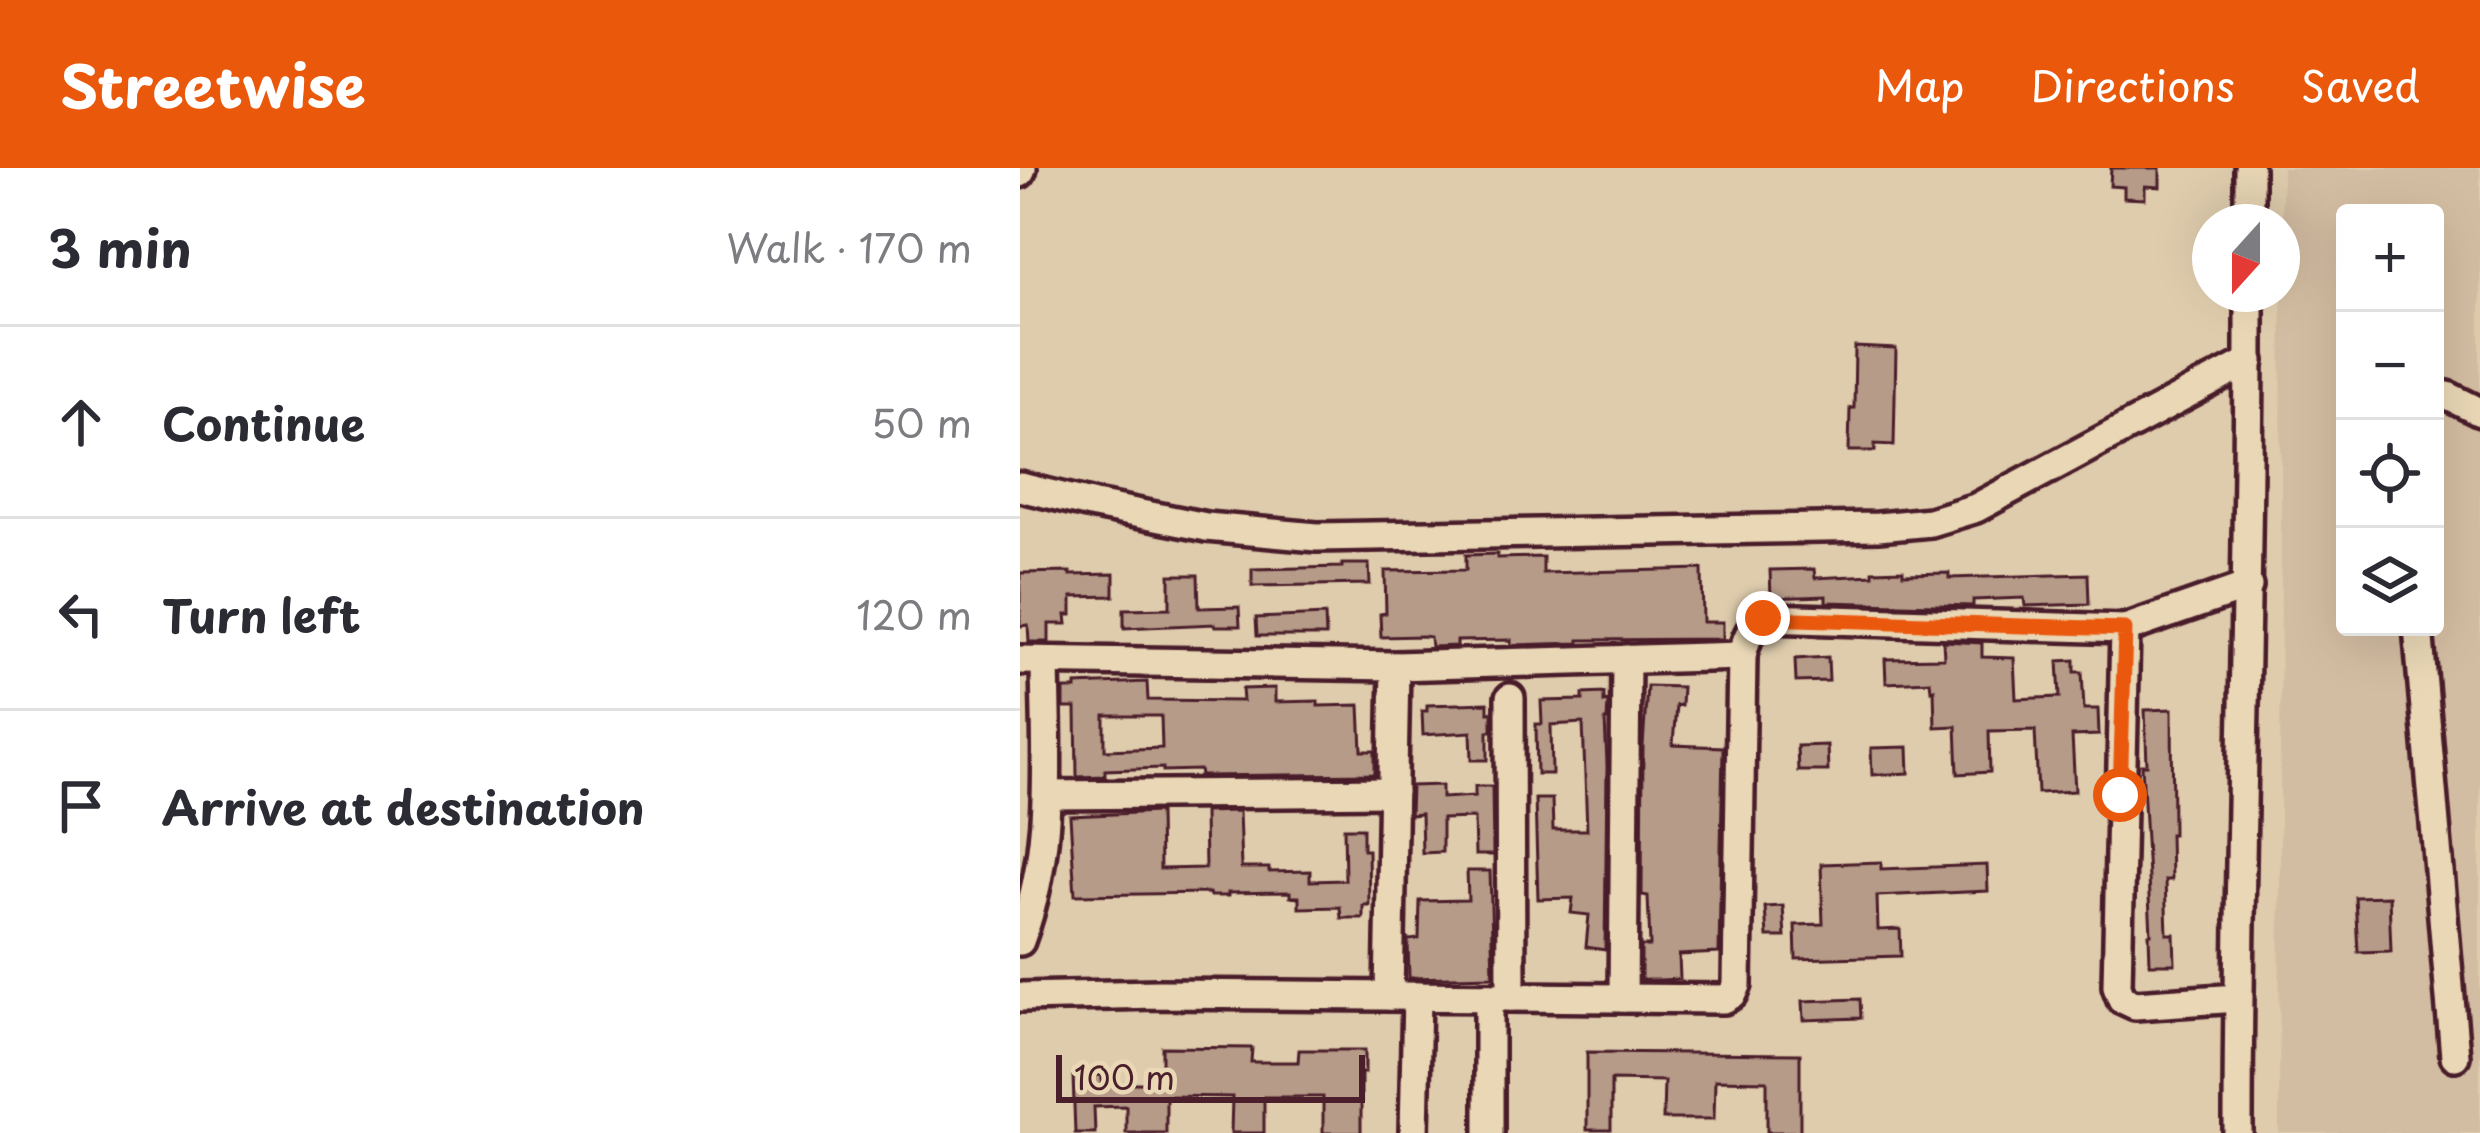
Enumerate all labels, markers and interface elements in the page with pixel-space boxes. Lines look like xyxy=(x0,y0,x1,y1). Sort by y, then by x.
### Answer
text: Streetwise xyxy=(60,41,366,127)
text: Map xyxy=(1875,53,1965,116)
text: Directions xyxy=(2031,53,2235,116)
text: Saved xyxy=(2301,53,2420,116)
north arrow xyxy=(2192,204,2300,312)
map controls xyxy=(2336,204,2444,636)
button: + xyxy=(2336,204,2444,312)
text: 3 min xyxy=(48,208,192,285)
text: Walk · 170 m xyxy=(726,217,972,276)
button: − xyxy=(2336,312,2444,420)
text: Continue xyxy=(162,388,365,456)
icon: ahead xyxy=(48,389,114,455)
text: 50 m xyxy=(871,392,972,451)
button: locate xyxy=(2336,420,2444,528)
button: layers xyxy=(2336,528,2444,636)
text: Turn left xyxy=(162,580,361,648)
icon: left xyxy=(48,581,114,647)
text: 120 m xyxy=(856,584,972,643)
route end xyxy=(1736,591,1790,645)
route start xyxy=(2093,768,2147,822)
text: Arrive at destination xyxy=(162,772,645,840)
icon: arrive xyxy=(48,773,114,839)
scale bar xyxy=(1056,1049,1365,1102)
text: 100 m xyxy=(1074,1051,1175,1101)

